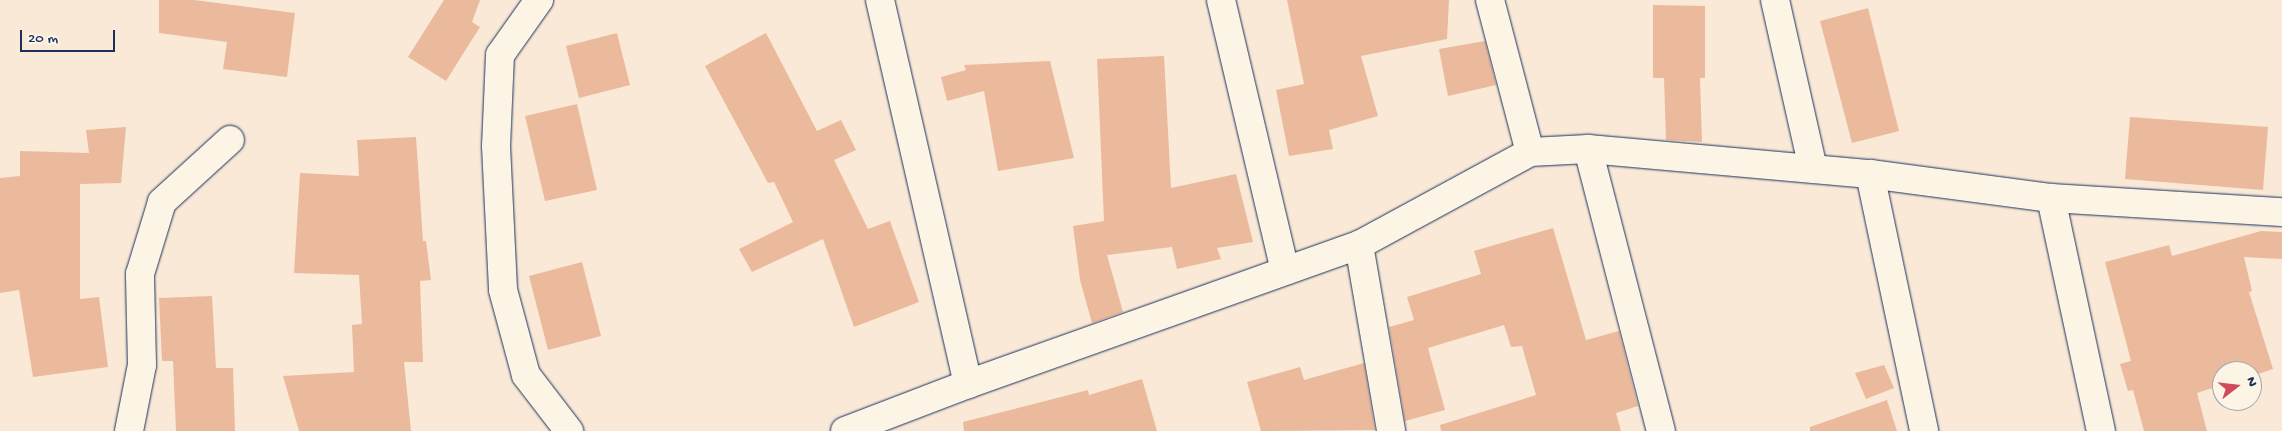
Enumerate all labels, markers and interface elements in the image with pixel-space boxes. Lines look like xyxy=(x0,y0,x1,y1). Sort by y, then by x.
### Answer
scale bar xyxy=(22,20,118,52)
text: 20 m xyxy=(28,30,58,48)
north arrow xyxy=(2212,361,2262,411)
text: N xyxy=(2242,375,2260,389)

